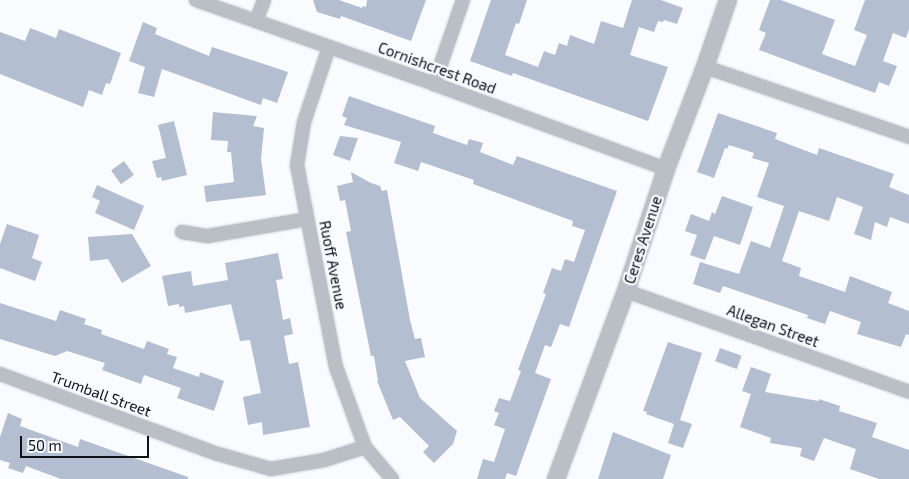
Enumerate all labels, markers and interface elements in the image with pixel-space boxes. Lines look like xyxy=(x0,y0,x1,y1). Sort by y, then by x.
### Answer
street label: Cornishcrest Road xyxy=(376,38,498,98)
street label: Ceres Avenue xyxy=(620,194,666,286)
street label: Ruoff Avenue xyxy=(316,219,350,311)
street label: Allegan Street xyxy=(725,301,821,351)
street label: Trumball Street xyxy=(48,367,154,421)
scale bar xyxy=(22,426,151,458)
text: 50 m xyxy=(28,436,62,454)

